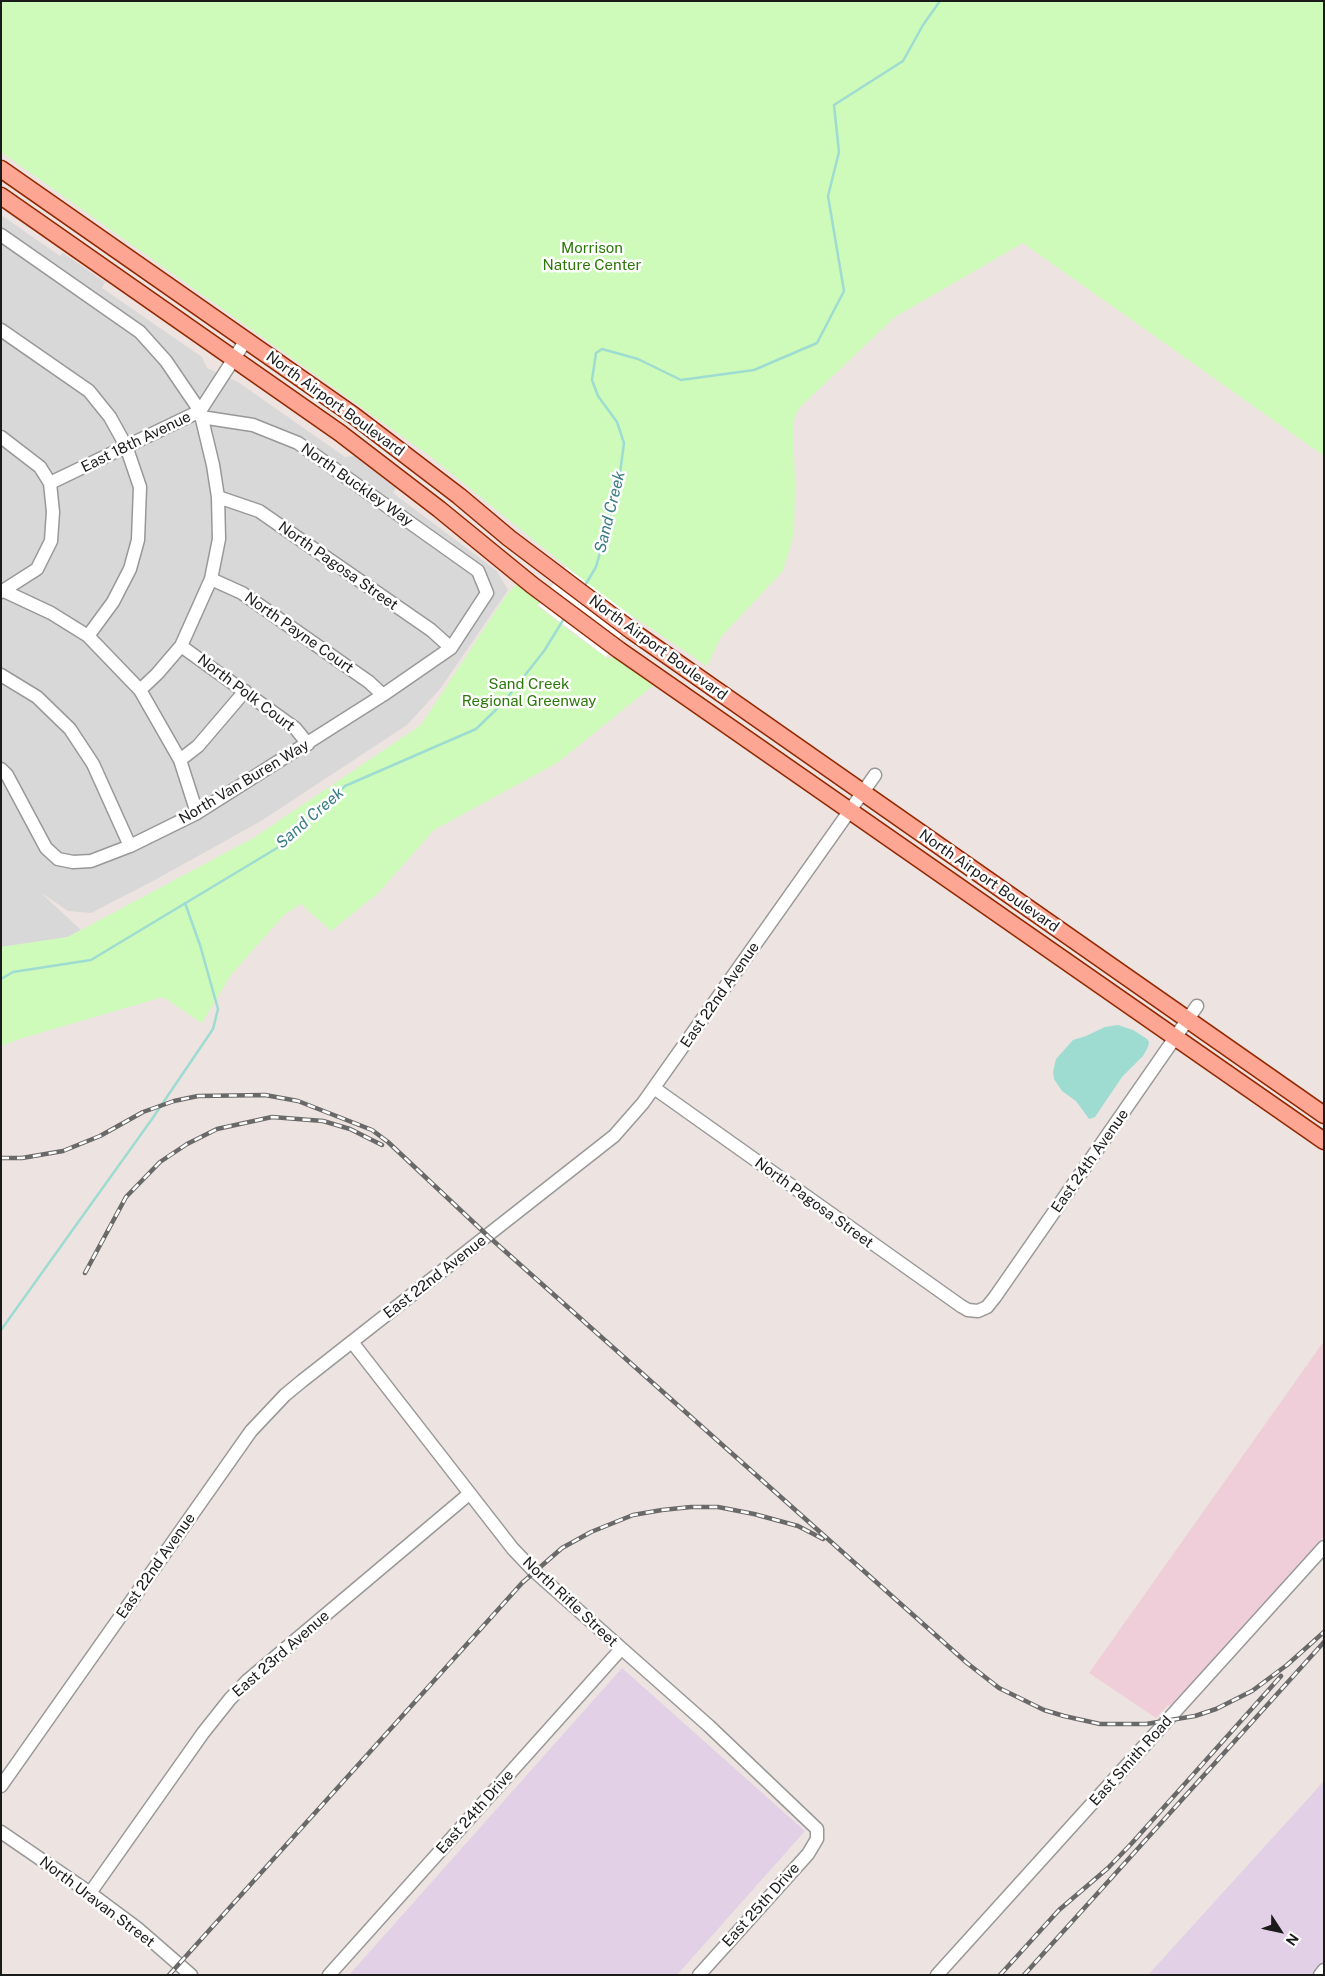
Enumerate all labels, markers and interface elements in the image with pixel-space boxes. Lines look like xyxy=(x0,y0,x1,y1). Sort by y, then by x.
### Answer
park label: Morrison Nature Center xyxy=(543,239,641,274)
street label: North Airport Boulevard xyxy=(262,348,408,460)
street label: East 18th Avenue xyxy=(78,408,194,476)
street label: North Buckley Way xyxy=(298,440,416,530)
water label: Sand Creek xyxy=(591,469,629,555)
street label: North Pagosa Street xyxy=(275,518,401,614)
street label: North Payne Court xyxy=(241,589,357,677)
street label: North Airport Boulevard xyxy=(585,592,731,704)
street label: North Polk Court xyxy=(194,651,298,735)
park label: Sand Creek Regional Greenway xyxy=(462,675,596,710)
street label: North Van Buren Way xyxy=(176,736,312,828)
water label: Sand Creek xyxy=(272,783,348,853)
street label: North Airport Boulevard xyxy=(916,826,1062,936)
street label: East 22nd Avenue xyxy=(677,939,763,1051)
street label: East 24th Avenue xyxy=(1048,1106,1132,1216)
street label: North Pagosa Street xyxy=(751,1154,877,1252)
street label: East 22nd Avenue xyxy=(380,1231,490,1323)
street label: East 22nd Avenue xyxy=(113,1510,199,1622)
street label: North Rifle Street xyxy=(519,1553,621,1651)
street label: East 23rd Avenue xyxy=(229,1607,333,1701)
street label: East Smith Road xyxy=(1086,1712,1176,1810)
street label: East 24th Drive xyxy=(433,1766,517,1858)
street label: North Uravan Street xyxy=(36,1853,158,1951)
street label: East 25th Drive xyxy=(719,1859,803,1951)
north arrow xyxy=(1255,1906,1305,1956)
text: N xyxy=(1283,1931,1302,1949)

